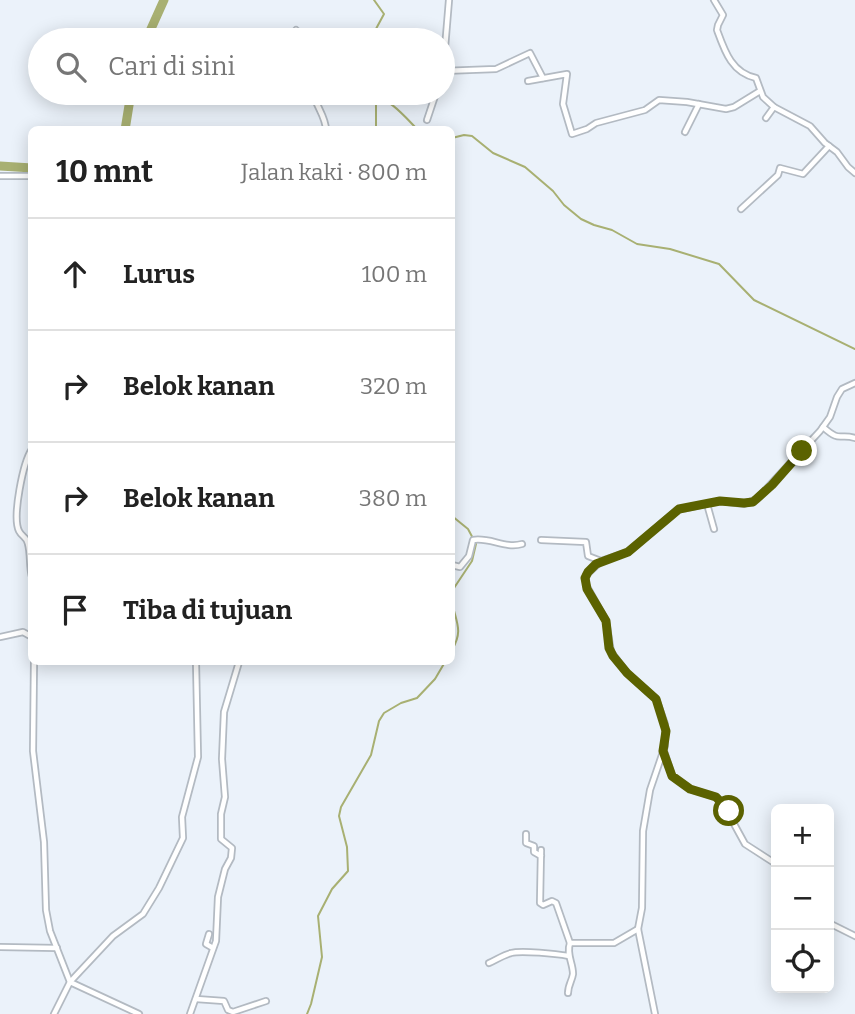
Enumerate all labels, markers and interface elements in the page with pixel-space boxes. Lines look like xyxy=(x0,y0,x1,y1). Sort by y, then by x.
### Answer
search box xyxy=(28,28,455,105)
icon: search xyxy=(52,48,90,86)
text: Cari di sini xyxy=(108,51,235,82)
text: 10 mnt xyxy=(56,154,153,190)
text: Jalan kaki · 800 m xyxy=(241,158,427,186)
icon: ahead xyxy=(56,255,94,293)
text: Lurus xyxy=(123,259,195,290)
text: 100 m xyxy=(362,260,427,288)
icon: right xyxy=(56,367,94,405)
text: Belok kanan xyxy=(123,371,275,402)
text: 320 m xyxy=(360,372,427,400)
route end xyxy=(786,435,817,466)
icon: right xyxy=(56,479,94,517)
text: Belok kanan xyxy=(123,483,275,514)
text: 380 m xyxy=(359,484,427,512)
icon: arrive xyxy=(56,591,94,629)
text: Tiba di tujuan xyxy=(123,595,292,626)
route start xyxy=(713,795,744,826)
map controls xyxy=(771,804,834,993)
button: + xyxy=(771,804,834,867)
button: − xyxy=(771,867,834,930)
button: locate xyxy=(771,930,834,993)

